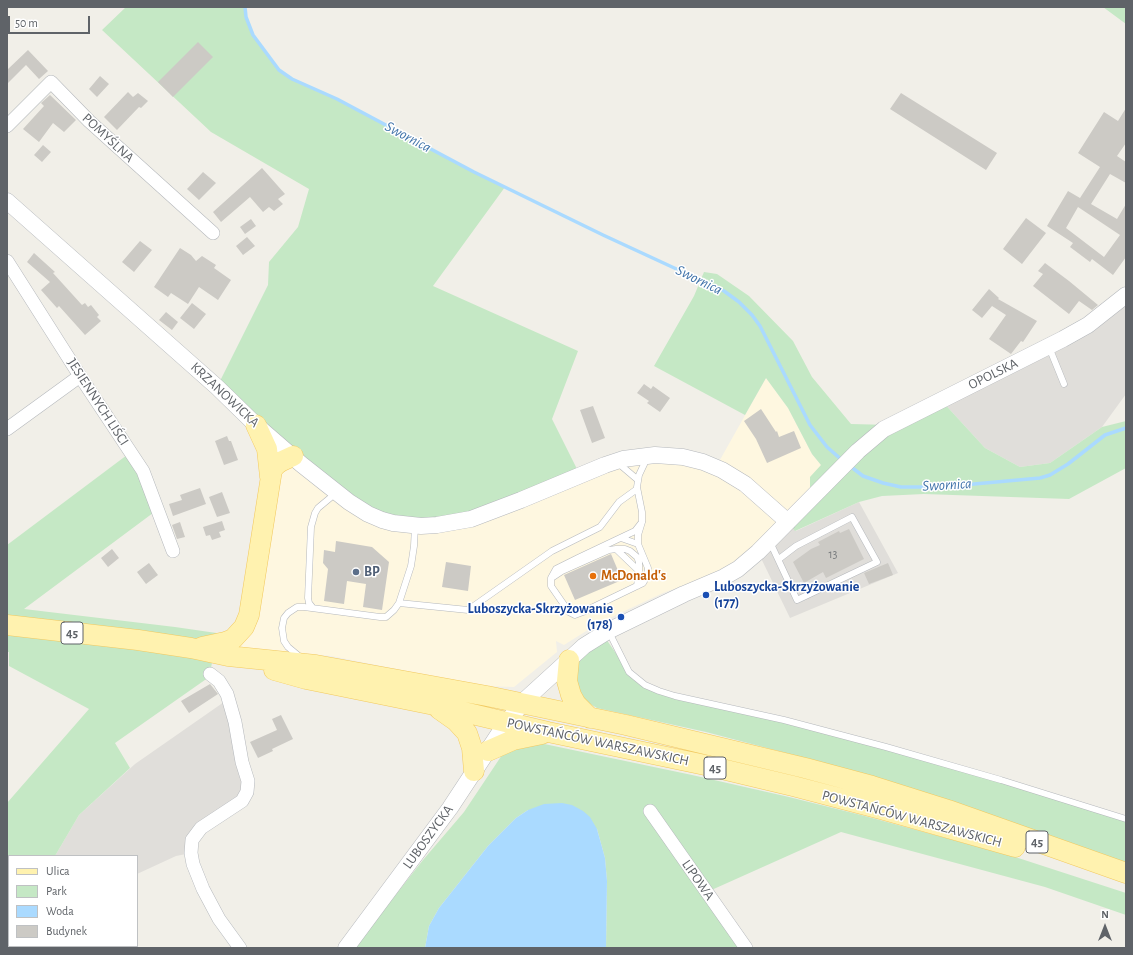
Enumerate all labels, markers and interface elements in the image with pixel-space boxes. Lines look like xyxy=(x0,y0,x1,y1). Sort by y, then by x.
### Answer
scale bar xyxy=(10,8,92,34)
text: 50 m xyxy=(15,17,38,29)
street label: POMYŚLNA xyxy=(79,110,137,166)
water label: Swornica xyxy=(382,117,434,157)
water label: Swornica xyxy=(673,261,725,299)
street label: JESIENNYCH LIŚCI xyxy=(64,355,132,449)
street label: OPOLSKA xyxy=(965,355,1021,393)
street label: KRZANOWICKA xyxy=(187,359,263,431)
water label: Swornica xyxy=(922,475,972,495)
house number: 13 xyxy=(828,547,838,561)
place label: BP xyxy=(364,564,380,580)
marker: BP xyxy=(351,567,361,577)
place label: McDonald's xyxy=(601,568,666,584)
marker: McDonald's xyxy=(588,571,598,581)
place label: Luboszycka-Skrzyżowanie (177) xyxy=(714,579,859,612)
marker: Luboszycka-Skrzyżowanie (177) xyxy=(701,590,711,600)
place label: Luboszycka-Skrzyżowanie (178) xyxy=(468,601,613,634)
marker: Luboszycka-Skrzyżowanie (178) xyxy=(616,612,626,622)
road number: 45 xyxy=(61,622,83,644)
street label: POWSTAŃCÓW WARSZAWSKICH xyxy=(505,714,691,770)
road number: 45 xyxy=(704,757,726,779)
street label: POWSTAŃCÓW WARSZAWSKICH xyxy=(820,787,1004,851)
street label: LUBOSZYCKA xyxy=(399,802,457,872)
road number: 45 xyxy=(1026,831,1048,853)
legend xyxy=(8,855,138,947)
street label: LIPOWA xyxy=(678,856,718,904)
text: Ulica xyxy=(46,865,69,877)
text: Park xyxy=(46,885,67,897)
text: Woda xyxy=(46,905,74,917)
north arrow xyxy=(1085,907,1125,947)
text: N xyxy=(1101,909,1109,920)
text: Budynek xyxy=(46,925,87,937)

